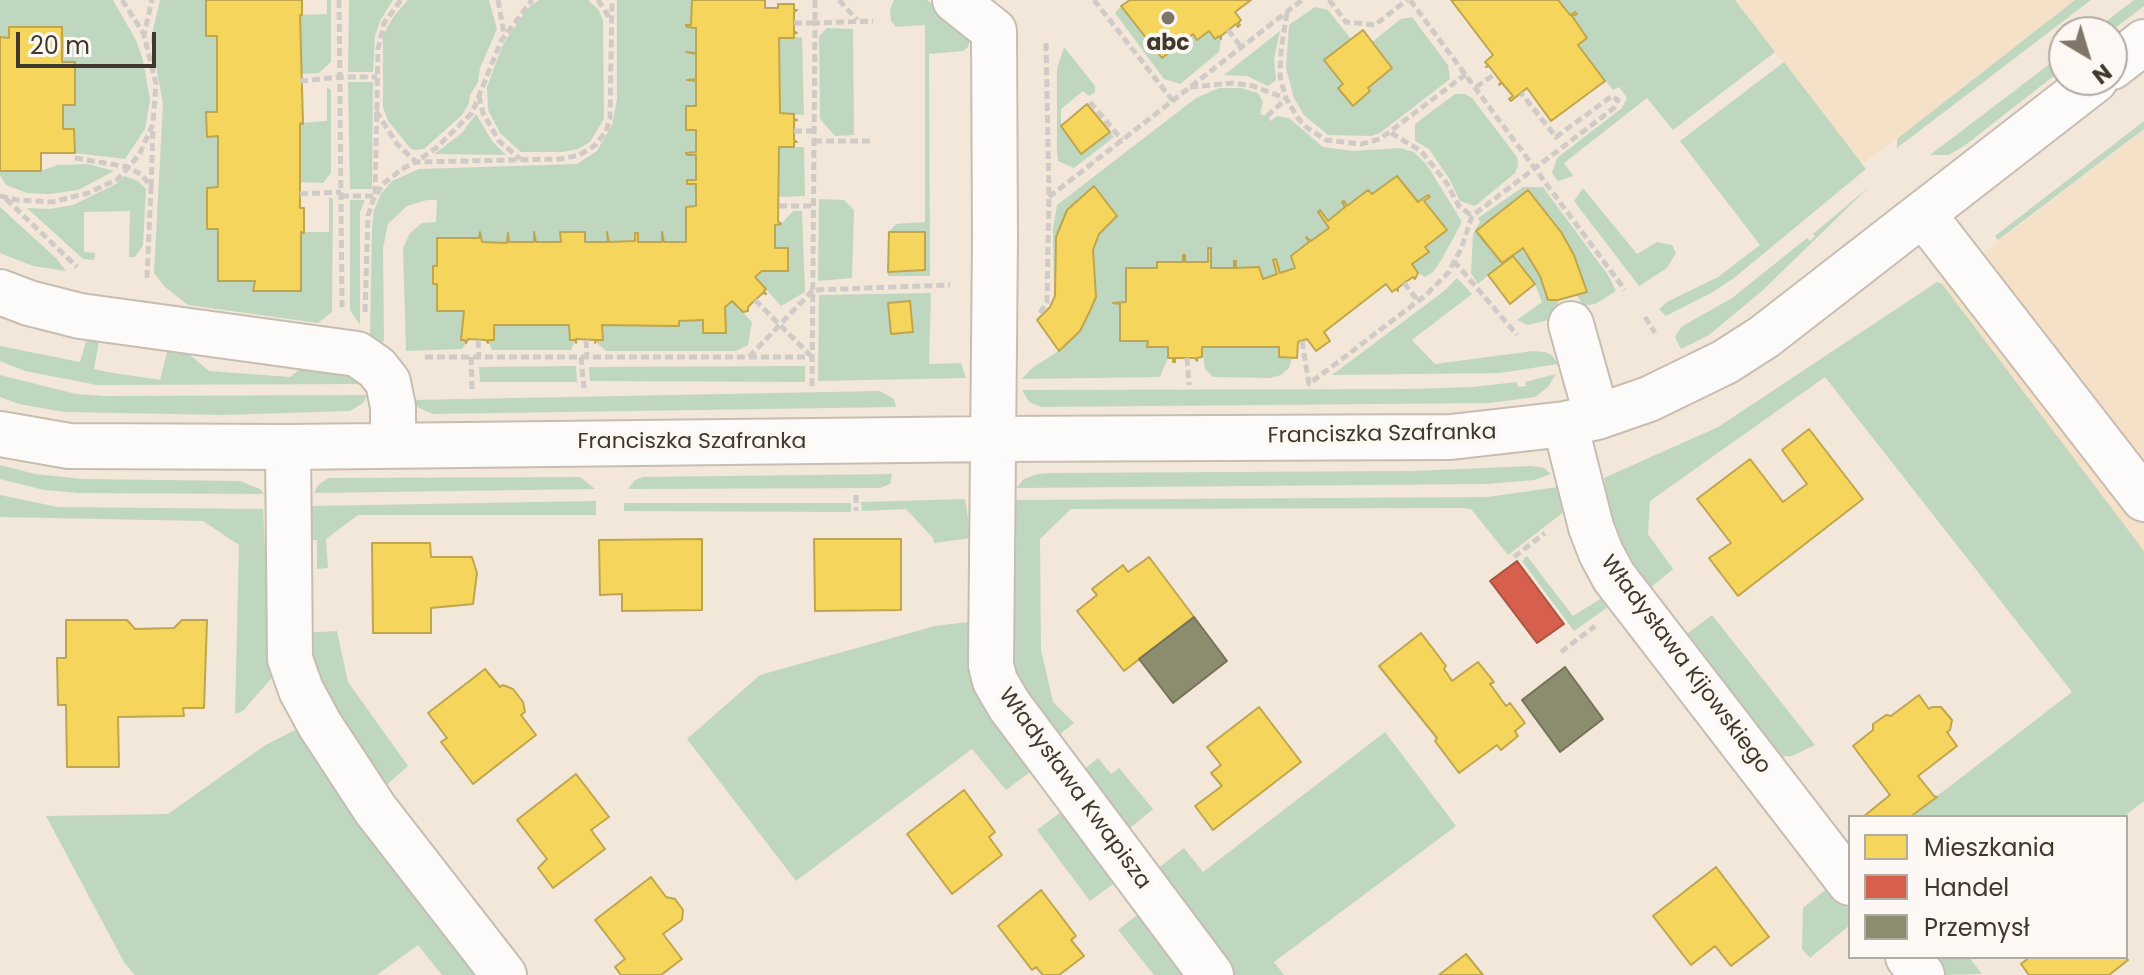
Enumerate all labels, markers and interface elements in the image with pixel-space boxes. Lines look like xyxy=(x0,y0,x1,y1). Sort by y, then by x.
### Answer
marker: abc xyxy=(1159,9,1177,27)
scale bar xyxy=(20,16,160,66)
north arrow xyxy=(2048,16,2128,96)
text: 20 m xyxy=(30,29,90,62)
place label: abc xyxy=(1146,31,1190,57)
text: N xyxy=(2086,56,2118,91)
street label: Franciszka Szafranka xyxy=(1267,420,1497,450)
street label: Franciszka Szafranka xyxy=(578,429,806,455)
street label: Władysława Kijowskiego xyxy=(1594,551,1776,779)
street label: Władysława Kwapisza xyxy=(992,683,1156,895)
legend xyxy=(1848,815,2128,959)
text: Mieszkania xyxy=(1924,831,2055,864)
text: Handel xyxy=(1924,871,2009,904)
text: Przemysł xyxy=(1924,911,2029,944)

